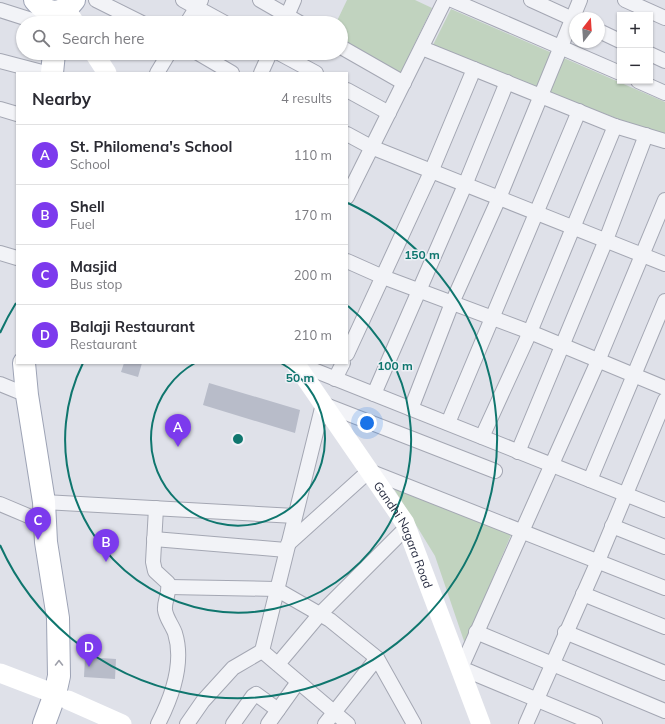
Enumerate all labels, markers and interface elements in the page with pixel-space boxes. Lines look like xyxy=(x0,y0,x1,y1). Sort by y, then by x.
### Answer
north arrow xyxy=(569,12,605,48)
map controls xyxy=(617,12,653,84)
button: + xyxy=(617,12,653,48)
search box xyxy=(16,16,348,60)
icon: search xyxy=(30,27,52,49)
text: Search here xyxy=(62,29,144,48)
button: − xyxy=(617,48,653,84)
text: Nearby xyxy=(32,88,91,109)
text: 4 results xyxy=(281,90,332,106)
text: St. Philomena's School xyxy=(70,137,232,156)
text: A xyxy=(40,147,50,163)
text: 110 m xyxy=(294,147,332,163)
text: School xyxy=(70,156,110,172)
text: Shell xyxy=(70,197,105,216)
text: B xyxy=(41,207,49,223)
text: 170 m xyxy=(294,207,332,223)
text: Fuel xyxy=(70,216,95,232)
text: 150 m xyxy=(404,247,440,262)
text: Masjid xyxy=(70,257,117,276)
text: C xyxy=(41,267,49,283)
text: 200 m xyxy=(294,267,332,283)
text: Bus stop xyxy=(70,276,122,292)
text: Balaji Restaurant xyxy=(70,317,195,336)
text: D xyxy=(40,327,50,343)
text: 210 m xyxy=(294,327,332,343)
text: Restaurant xyxy=(70,336,137,352)
text: 100 m xyxy=(377,358,413,373)
text: 50 m xyxy=(286,370,314,385)
your location xyxy=(357,413,377,433)
pin: A xyxy=(165,414,191,447)
centre of rings xyxy=(231,432,245,446)
street label: Gandhi Nagara Road xyxy=(371,478,436,590)
pin: C xyxy=(25,507,51,540)
pin: B xyxy=(93,529,119,562)
pin: D xyxy=(76,634,102,667)
one-way arrow xyxy=(55,660,63,666)

